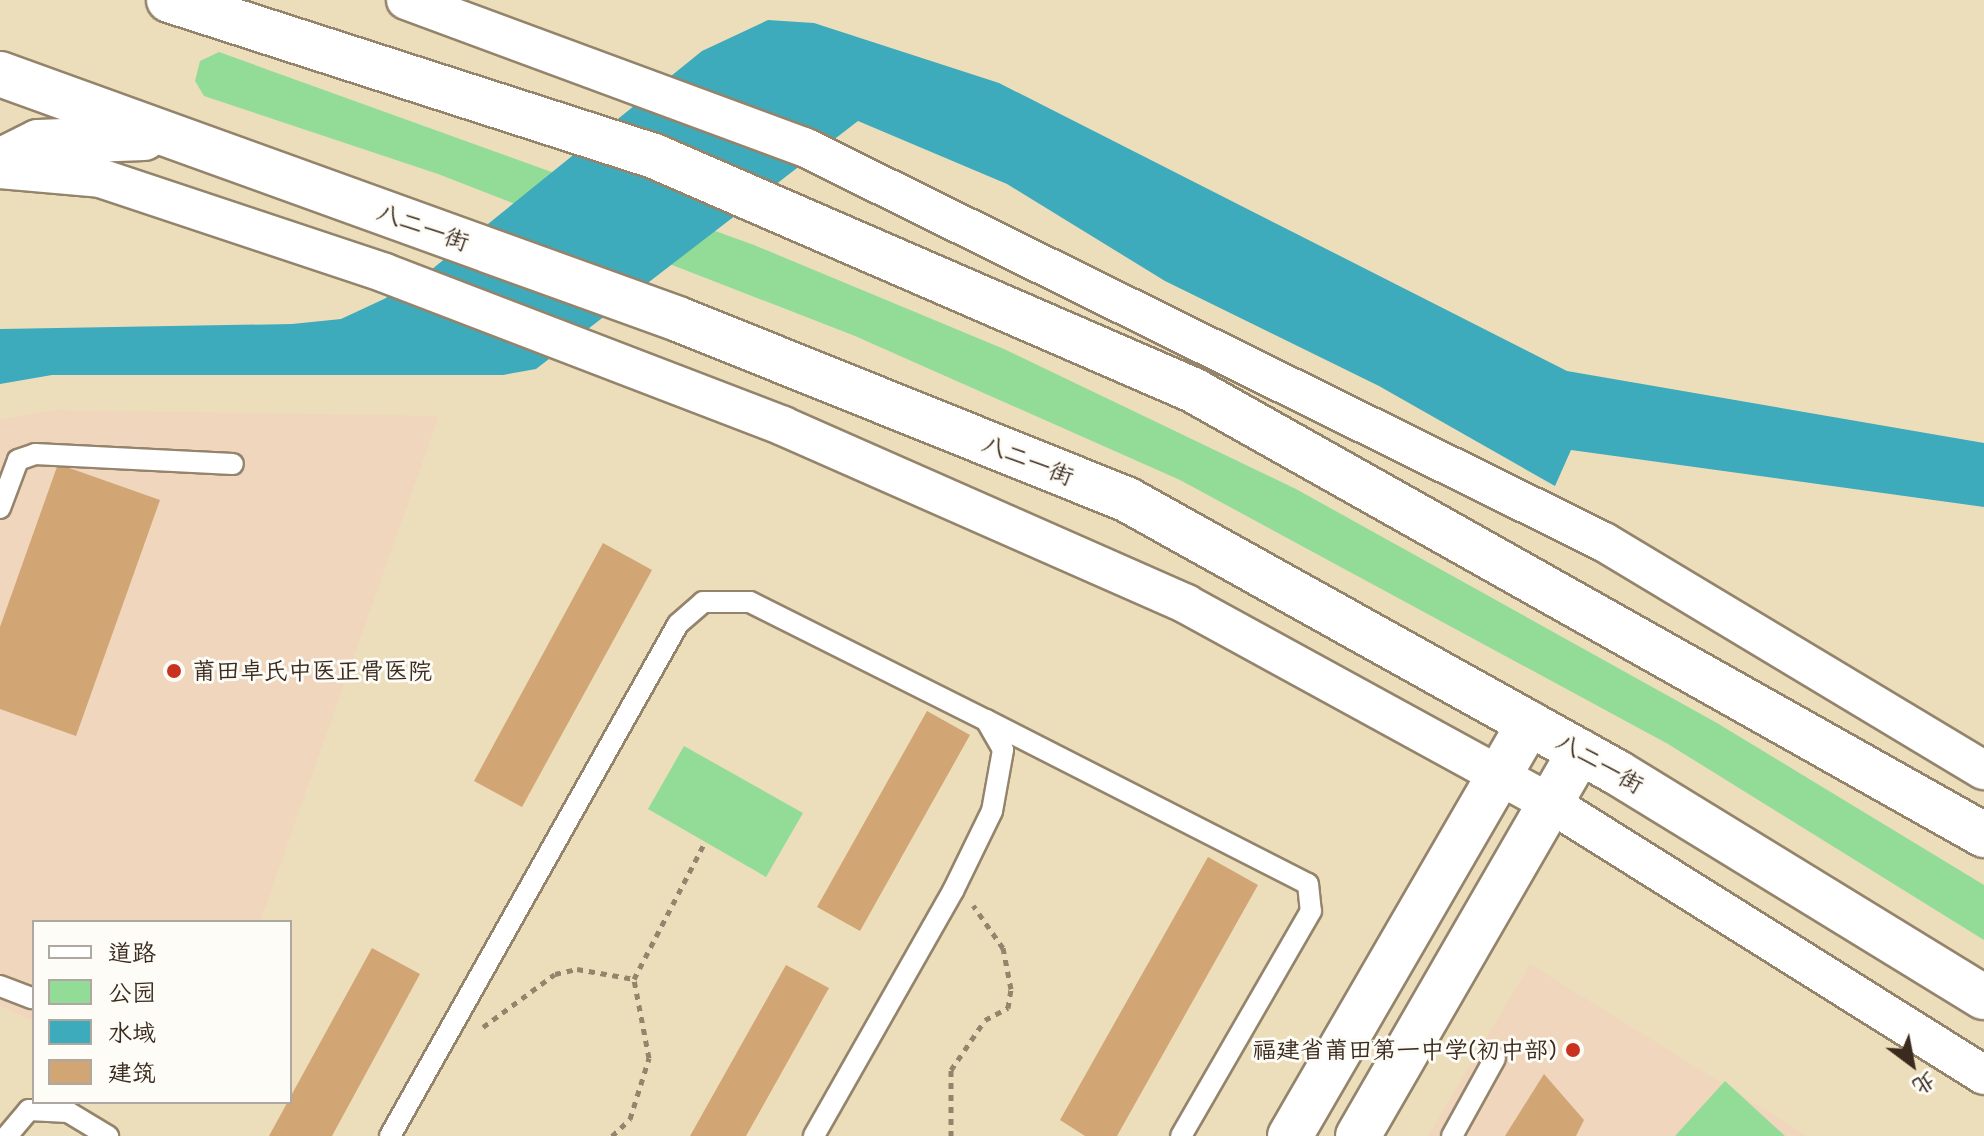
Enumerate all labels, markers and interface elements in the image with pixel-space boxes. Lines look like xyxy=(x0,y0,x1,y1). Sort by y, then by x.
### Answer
street label: 八二一街 xyxy=(373,197,473,257)
street label: 八二一街 xyxy=(978,429,1078,491)
place label: 莆田卓氏中医正骨医院 xyxy=(192,657,432,685)
marker: 莆田卓氏中医正骨医院 xyxy=(163,660,185,682)
street label: 八二一街 xyxy=(1551,727,1649,799)
legend xyxy=(32,920,292,1104)
text: 道路 xyxy=(108,936,156,968)
text: 公园 xyxy=(108,976,156,1008)
text: 水域 xyxy=(108,1016,156,1048)
north arrow xyxy=(1872,1024,1952,1104)
place label: 福建省莆田第一中学(初中部) xyxy=(1252,1036,1557,1064)
marker: 福建省莆田第一中学(初中部) xyxy=(1564,1041,1582,1059)
text: 建筑 xyxy=(108,1056,156,1088)
text: 北 xyxy=(1907,1066,1942,1103)

